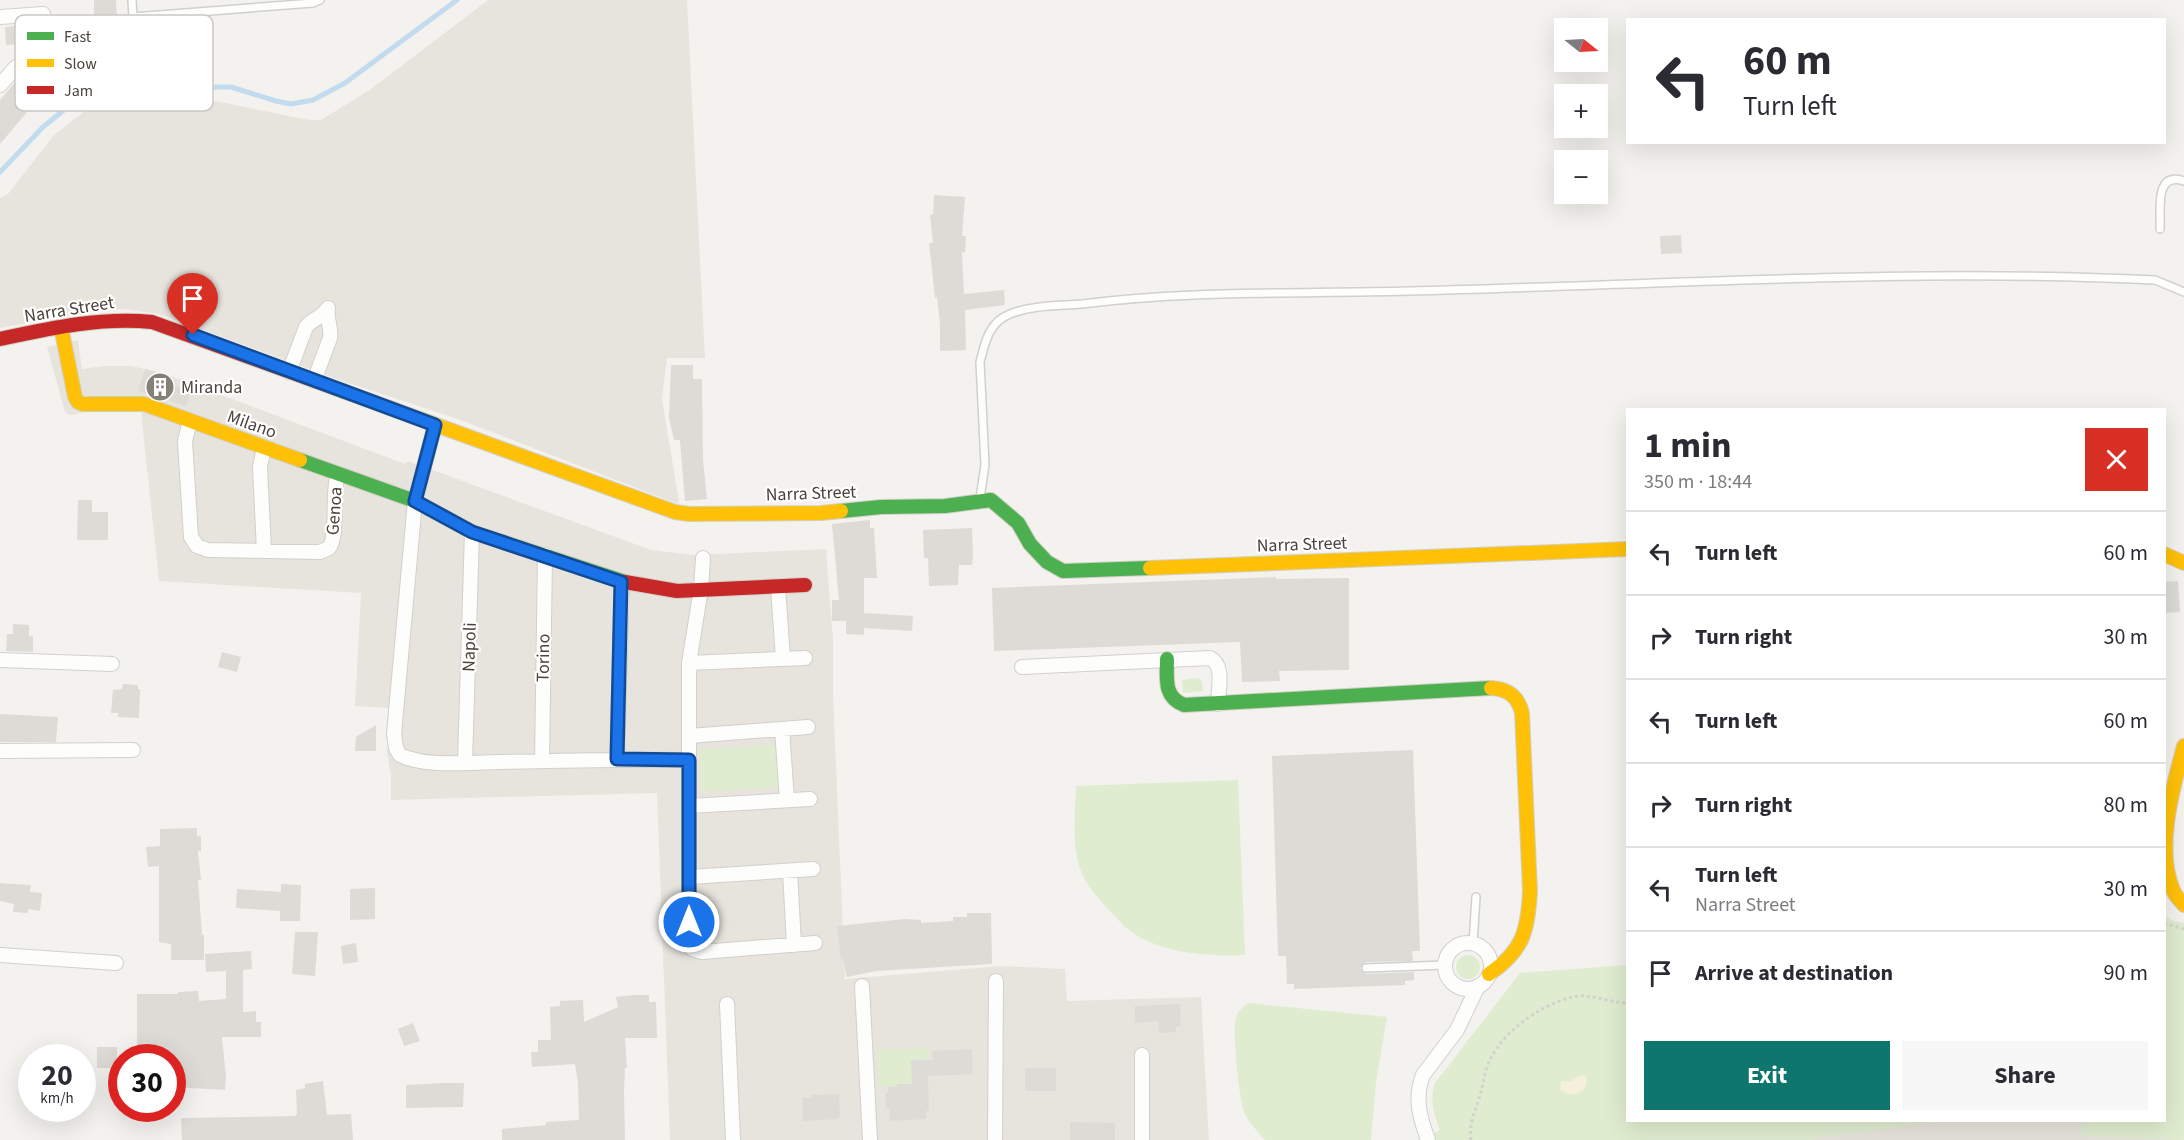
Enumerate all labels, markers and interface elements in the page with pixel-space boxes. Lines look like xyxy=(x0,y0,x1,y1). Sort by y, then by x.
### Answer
legend xyxy=(15,15,213,111)
north arrow xyxy=(1554,18,1608,72)
map controls xyxy=(1554,18,1608,204)
text: Fast xyxy=(64,26,92,48)
text: 60 m xyxy=(1743,31,1832,91)
icon: left xyxy=(1644,42,1722,120)
text: Slow xyxy=(64,53,97,75)
text: Jam xyxy=(64,80,93,102)
button: + xyxy=(1554,84,1608,138)
text: Turn left xyxy=(1743,87,1837,126)
button: − xyxy=(1554,150,1608,204)
pin xyxy=(167,273,218,335)
icon: arrive xyxy=(176,282,209,315)
street label: Narra Street xyxy=(22,290,116,329)
building icon: Miranda xyxy=(144,371,176,403)
place label: Miranda xyxy=(181,375,242,400)
street label: Milano xyxy=(224,404,280,445)
text: 1 min xyxy=(1644,420,1732,471)
button: close xyxy=(2085,428,2148,491)
text: 350 m · 18:44 xyxy=(1644,468,1752,496)
street label: Narra Street xyxy=(765,479,857,508)
street label: Genoa xyxy=(320,486,349,536)
street label: Narra Street xyxy=(1256,530,1348,559)
icon: left xyxy=(1644,537,1677,570)
text: Turn left xyxy=(1695,537,1777,569)
text: 60 m xyxy=(2103,537,2148,569)
icon: right xyxy=(1644,621,1677,654)
text: Turn right xyxy=(1695,621,1792,653)
text: 30 m xyxy=(2103,621,2148,653)
street label: Napoli xyxy=(456,622,483,672)
street label: Torino xyxy=(531,634,556,682)
icon: left xyxy=(1644,705,1677,738)
text: Turn left xyxy=(1695,705,1777,737)
text: 60 m xyxy=(2103,705,2148,737)
icon: right xyxy=(1644,789,1677,822)
text: Turn right xyxy=(1695,789,1792,821)
text: 80 m xyxy=(2103,789,2148,821)
text: Turn left xyxy=(1695,859,1777,891)
icon: left xyxy=(1644,873,1677,906)
text: 30 m xyxy=(2103,873,2148,905)
position arrow xyxy=(657,890,721,954)
text: Narra Street xyxy=(1695,891,1796,919)
icon: arrive xyxy=(1644,957,1677,990)
text: Arrive at destination xyxy=(1695,957,1893,989)
text: 90 m xyxy=(2103,957,2148,989)
button: Exit xyxy=(1644,1041,1890,1110)
button: Share xyxy=(1902,1041,2148,1110)
speed limit sign: 30 xyxy=(108,1044,186,1122)
text: 20 xyxy=(41,1054,73,1097)
text: km/h xyxy=(40,1088,74,1109)

